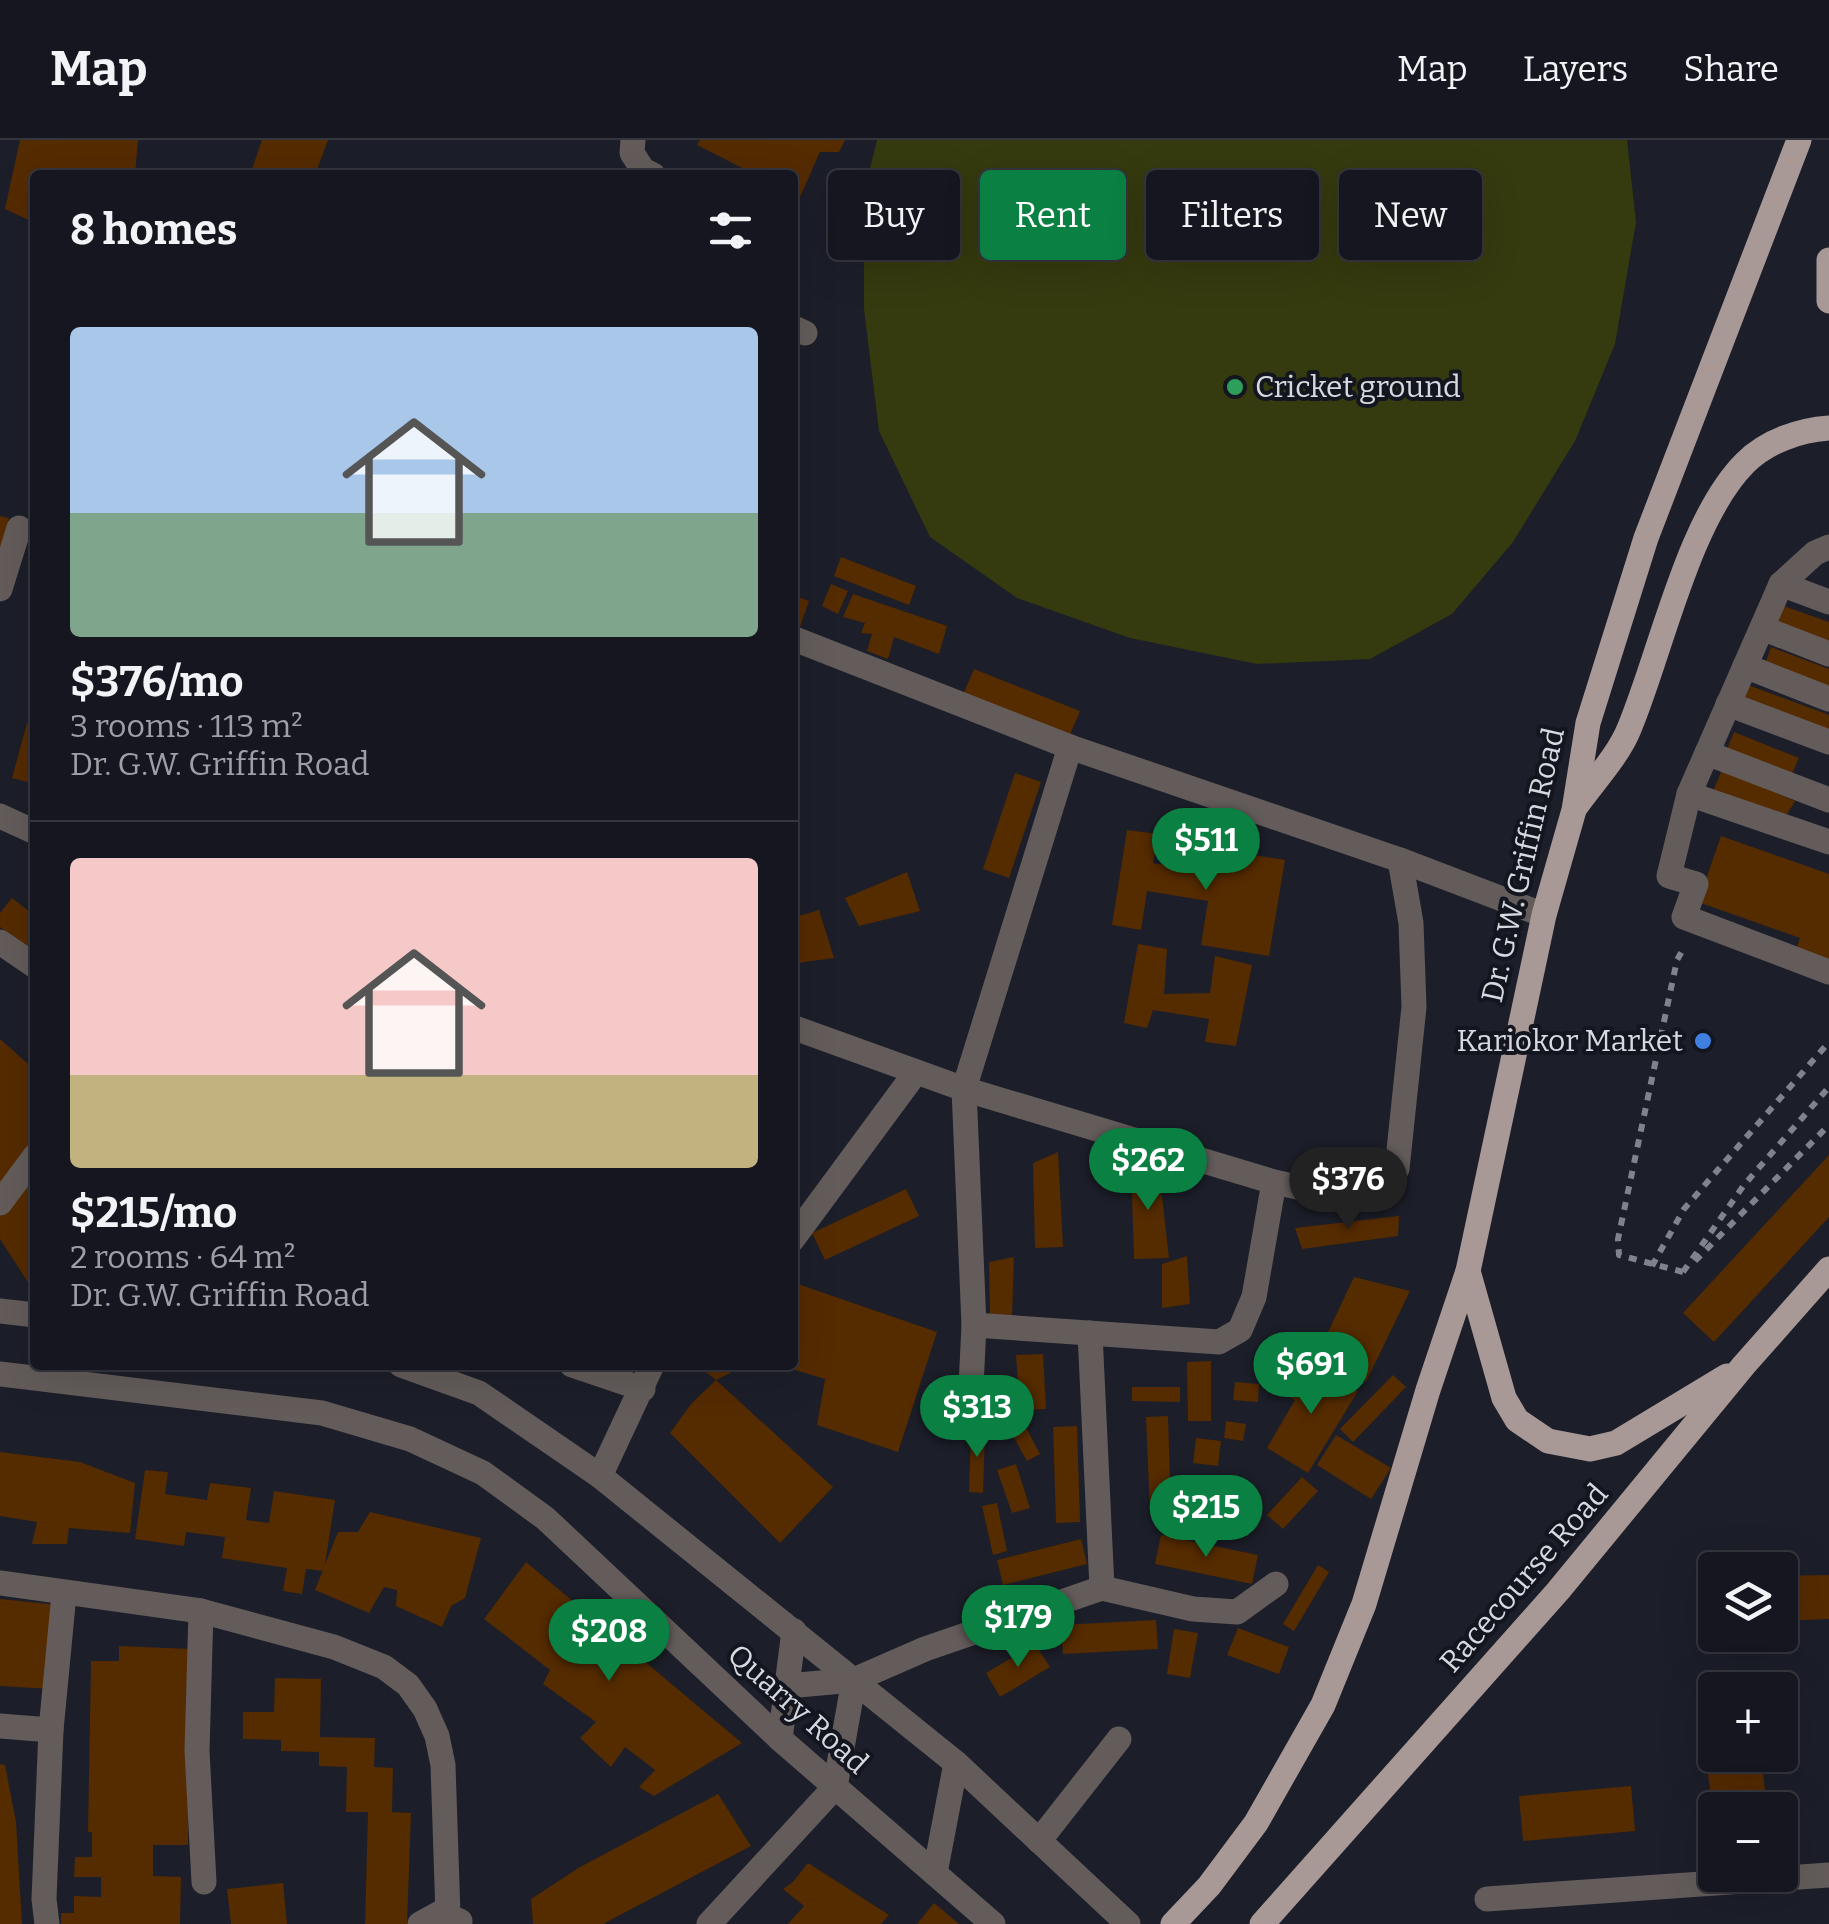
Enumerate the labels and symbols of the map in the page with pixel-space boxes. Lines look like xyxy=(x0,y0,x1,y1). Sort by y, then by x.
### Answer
place label: Cricket ground xyxy=(1255,369,1461,405)
marker: Cricket ground xyxy=(1224,376,1246,398)
street label: Dr. G.W. Griffin Road xyxy=(1474,724,1572,1006)
pin: $511 xyxy=(1147,808,1265,893)
place label: Kariokor Market xyxy=(1457,1023,1683,1059)
marker: Kariokor Market xyxy=(1692,1030,1714,1052)
pin: $262 xyxy=(1089,1128,1207,1213)
pin: $376 xyxy=(1289,1147,1407,1232)
pin: $691 xyxy=(1252,1332,1370,1417)
pin: $313 xyxy=(918,1375,1036,1460)
pin: $215 xyxy=(1147,1475,1265,1560)
street label: Racecourse Road xyxy=(1432,1476,1616,1680)
pin: $179 xyxy=(959,1585,1077,1670)
pin: $208 xyxy=(550,1599,668,1684)
street label: Quarry Road xyxy=(720,1637,876,1781)

